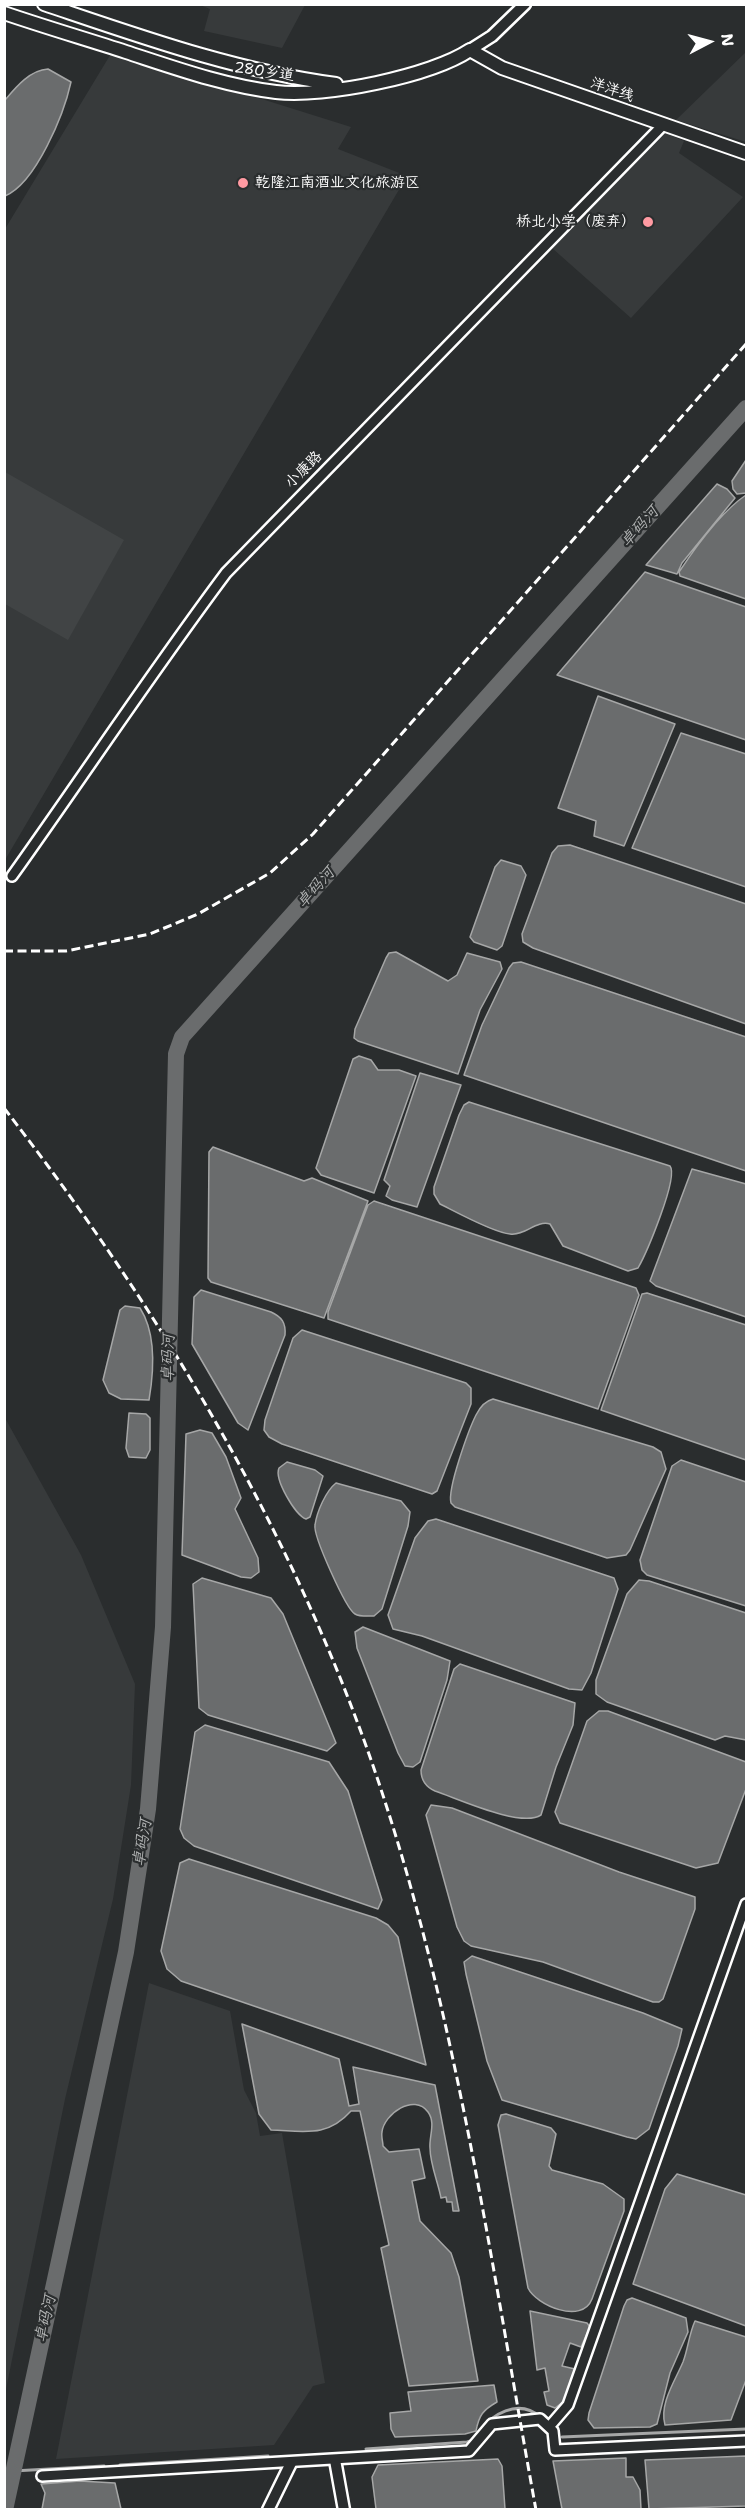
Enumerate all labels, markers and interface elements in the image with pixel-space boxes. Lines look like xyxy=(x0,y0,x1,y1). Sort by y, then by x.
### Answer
north arrow xyxy=(679,12,739,72)
text: N xyxy=(716,33,739,47)
street label: 280乡道 xyxy=(233,59,295,85)
street label: 洋洋线 xyxy=(588,74,636,106)
place label: 乾隆江南酒业文化旅游区 xyxy=(255,174,420,192)
marker: 乾隆江南酒业文化旅游区 xyxy=(236,176,250,190)
place label: 桥北小学（废弃） xyxy=(516,213,636,231)
marker: 桥北小学（废弃） xyxy=(641,215,655,229)
street label: 小康路 xyxy=(282,448,326,492)
water label: 卓码河 xyxy=(617,503,663,551)
water label: 卓码河 xyxy=(293,864,339,912)
water label: 卓码河 xyxy=(159,1334,179,1382)
water label: 卓码河 xyxy=(130,1818,156,1868)
water label: 卓码河 xyxy=(32,2294,60,2344)

